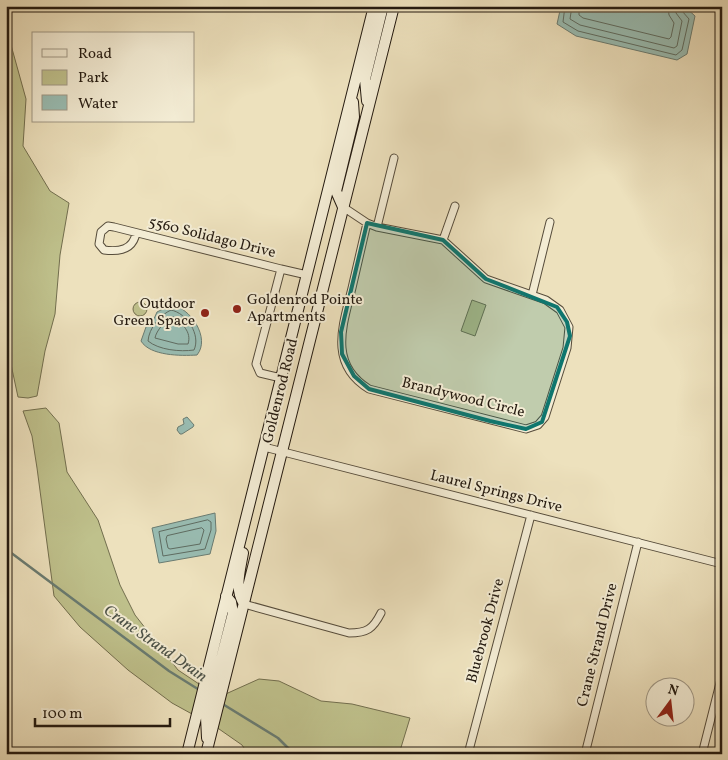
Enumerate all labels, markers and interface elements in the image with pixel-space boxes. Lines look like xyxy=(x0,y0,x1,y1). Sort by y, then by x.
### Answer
legend xyxy=(32,32,195,122)
text: Road xyxy=(78,44,112,65)
text: Park xyxy=(78,68,109,89)
text: Water xyxy=(78,94,118,115)
street label: 5560 Solidago Drive xyxy=(146,212,278,264)
place label: Goldenrod Pointe Apartments xyxy=(247,290,363,328)
place label: Outdoor Green Space xyxy=(113,294,195,332)
marker: Goldenrod Pointe Apartments xyxy=(231,303,243,315)
marker: Outdoor Green Space xyxy=(199,307,211,319)
street label: Goldenrod Road xyxy=(258,336,304,446)
street label: Brandywood Circle xyxy=(399,373,527,423)
street label: Laurel Springs Drive xyxy=(428,465,564,519)
street label: Bluebrook Drive xyxy=(462,576,510,686)
street label: Crane Strand Drive xyxy=(572,581,624,709)
water label: Crane Strand Drain xyxy=(99,600,211,688)
north arrow xyxy=(646,678,696,728)
text: N xyxy=(666,680,680,701)
scale bar xyxy=(35,695,170,727)
text: 100 m xyxy=(42,704,82,725)

